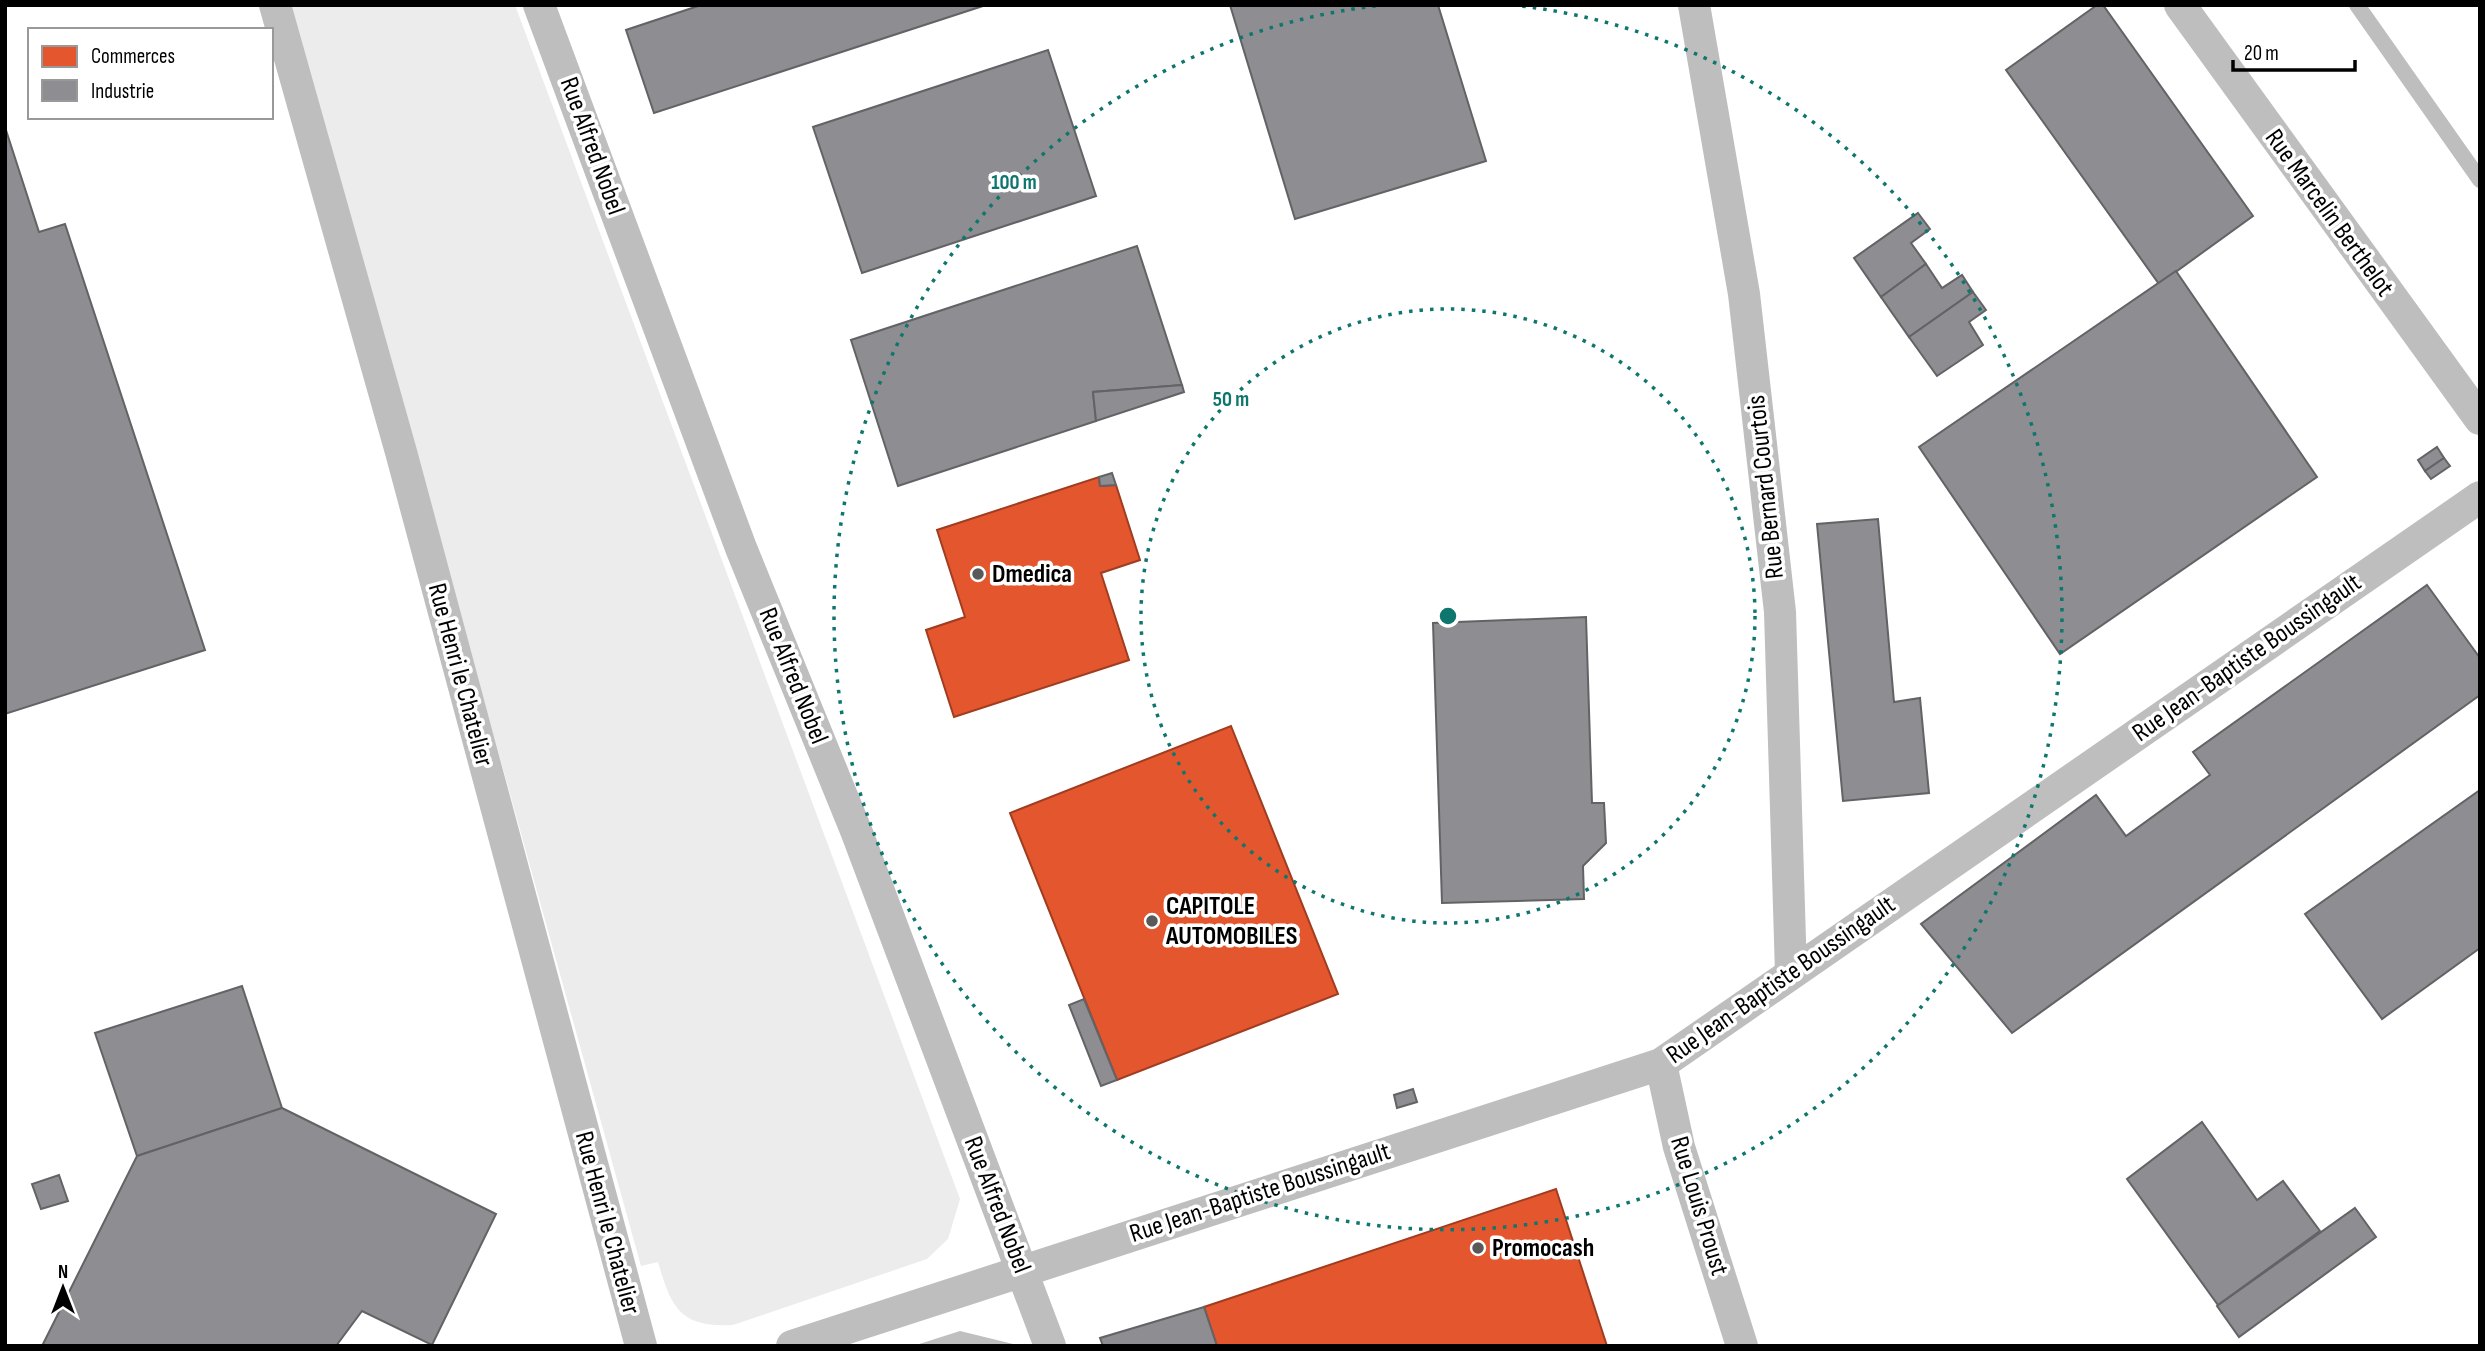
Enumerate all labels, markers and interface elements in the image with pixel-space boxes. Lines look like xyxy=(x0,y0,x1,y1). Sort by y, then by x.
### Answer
legend xyxy=(28,28,273,119)
scale bar xyxy=(2233,28,2356,72)
text: 20 m xyxy=(2244,41,2279,66)
text: Commerces xyxy=(91,44,175,69)
street label: Rue Alfred Nobel xyxy=(553,73,631,219)
text: Industrie xyxy=(91,79,154,104)
street label: Rue Marcelin Berthelot xyxy=(2258,123,2400,303)
text: 100 m xyxy=(991,170,1037,195)
text: 50 m xyxy=(1213,387,1249,412)
street label: Rue Bernard Courtois xyxy=(1741,394,1791,580)
place label: Dmedica xyxy=(992,559,1072,590)
marker: Dmedica xyxy=(970,566,986,582)
street label: Rue Jean-Baptiste Boussingault xyxy=(2127,567,2367,749)
street label: Rue Henri le Chatelier xyxy=(421,580,499,770)
street label: Rue Alfred Nobel xyxy=(752,603,834,749)
centre of rings xyxy=(1436,604,1460,628)
street label: Rue Jean-Baptiste Boussingault xyxy=(1661,889,1901,1071)
place label: CAPITOLE AUTOMOBILES xyxy=(1165,891,1298,952)
marker: CAPITOLE AUTOMOBILES xyxy=(1144,913,1160,929)
street label: Rue Henri le Chatelier xyxy=(568,1128,646,1318)
street label: Rue Alfred Nobel xyxy=(957,1132,1037,1278)
street label: Rue Louis Proust xyxy=(1663,1133,1735,1279)
street label: Rue Jean-Baptiste Boussingault xyxy=(1126,1136,1394,1250)
place label: Promocash xyxy=(1492,1233,1594,1264)
marker: Promocash xyxy=(1470,1240,1486,1256)
north arrow xyxy=(28,1253,98,1323)
text: N xyxy=(58,1261,68,1284)

